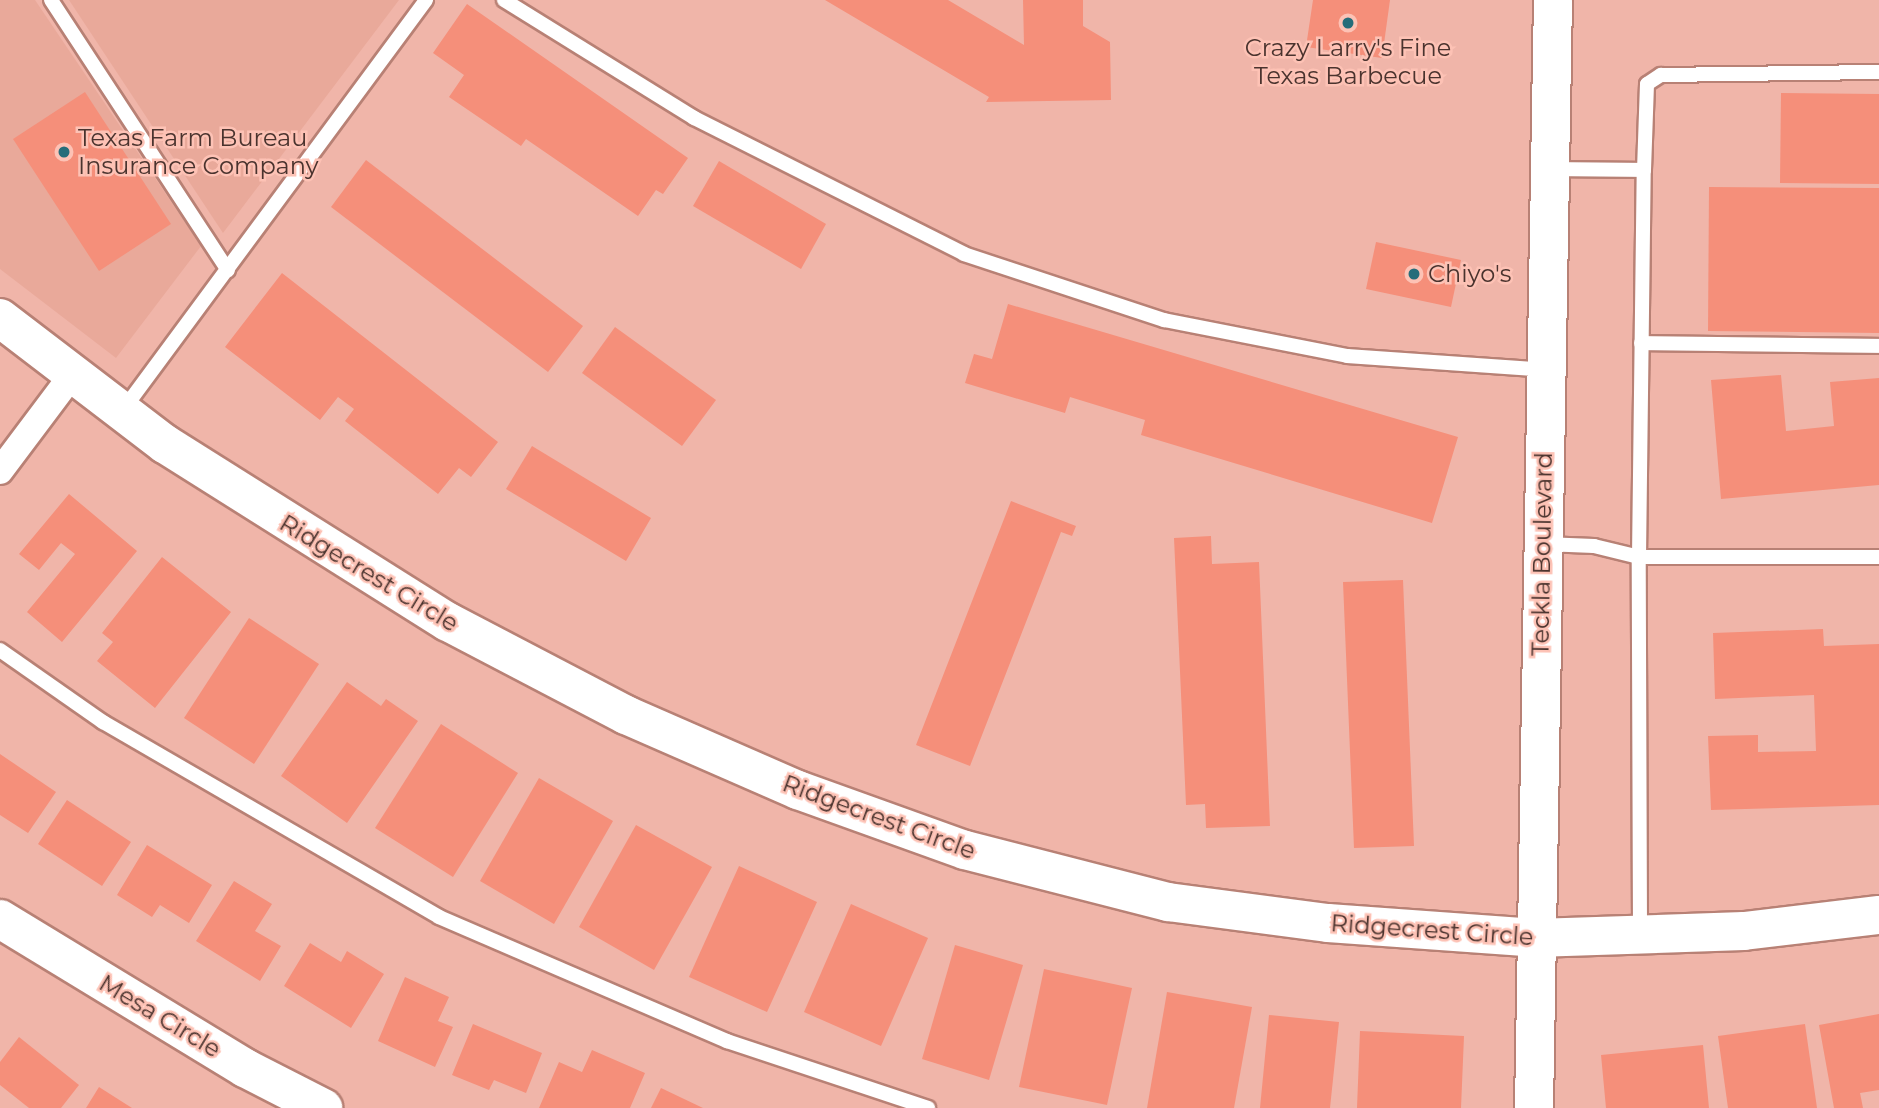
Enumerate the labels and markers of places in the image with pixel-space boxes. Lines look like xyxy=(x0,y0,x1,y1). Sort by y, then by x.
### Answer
marker: Crazy Larry's Fine Texas Barbecue xyxy=(1340,15,1356,31)
place label: Crazy Larry's Fine Texas Barbecue xyxy=(1245,34,1451,90)
place label: Texas Farm Bureau Insurance Company xyxy=(78,124,319,180)
marker: Texas Farm Bureau Insurance Company xyxy=(56,144,72,160)
place label: Chiyo's xyxy=(1428,260,1511,288)
marker: Chiyo's xyxy=(1406,266,1422,282)

